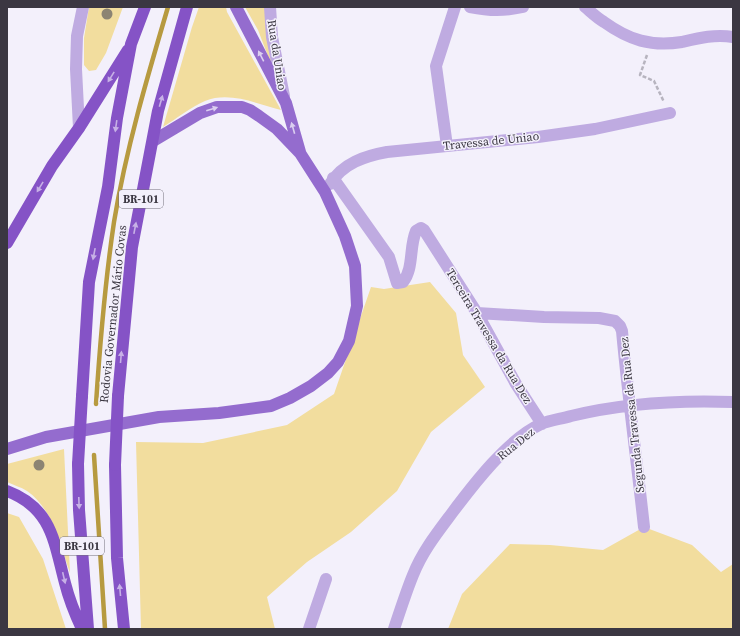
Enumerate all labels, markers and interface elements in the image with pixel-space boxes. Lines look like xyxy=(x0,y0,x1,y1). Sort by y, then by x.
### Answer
street label: Rua da Uniao xyxy=(264,19,291,92)
one-way arrow xyxy=(258,50,265,62)
one-way arrow xyxy=(107,71,114,83)
one-way arrow xyxy=(158,94,164,107)
one-way arrow xyxy=(206,106,218,112)
one-way arrow xyxy=(113,120,119,132)
one-way arrow xyxy=(290,122,296,134)
street label: Travessa de Uniao xyxy=(442,128,540,154)
one-way arrow xyxy=(37,181,44,193)
road number: BR-101 xyxy=(119,190,163,208)
one-way arrow xyxy=(133,222,139,234)
street label: Rodovia Governador Mário Covas xyxy=(96,224,130,404)
one-way arrow xyxy=(91,248,97,260)
street label: Terceira Travessa da Rua Dez xyxy=(442,265,536,407)
street label: Segunda Travessa da Rua Dez xyxy=(616,336,648,494)
one-way arrow xyxy=(118,351,125,363)
street label: Rua Dez xyxy=(494,424,538,464)
one-way arrow xyxy=(76,497,82,510)
road number: BR-101 xyxy=(60,537,104,555)
one-way arrow xyxy=(61,571,67,584)
one-way arrow xyxy=(117,584,124,596)

